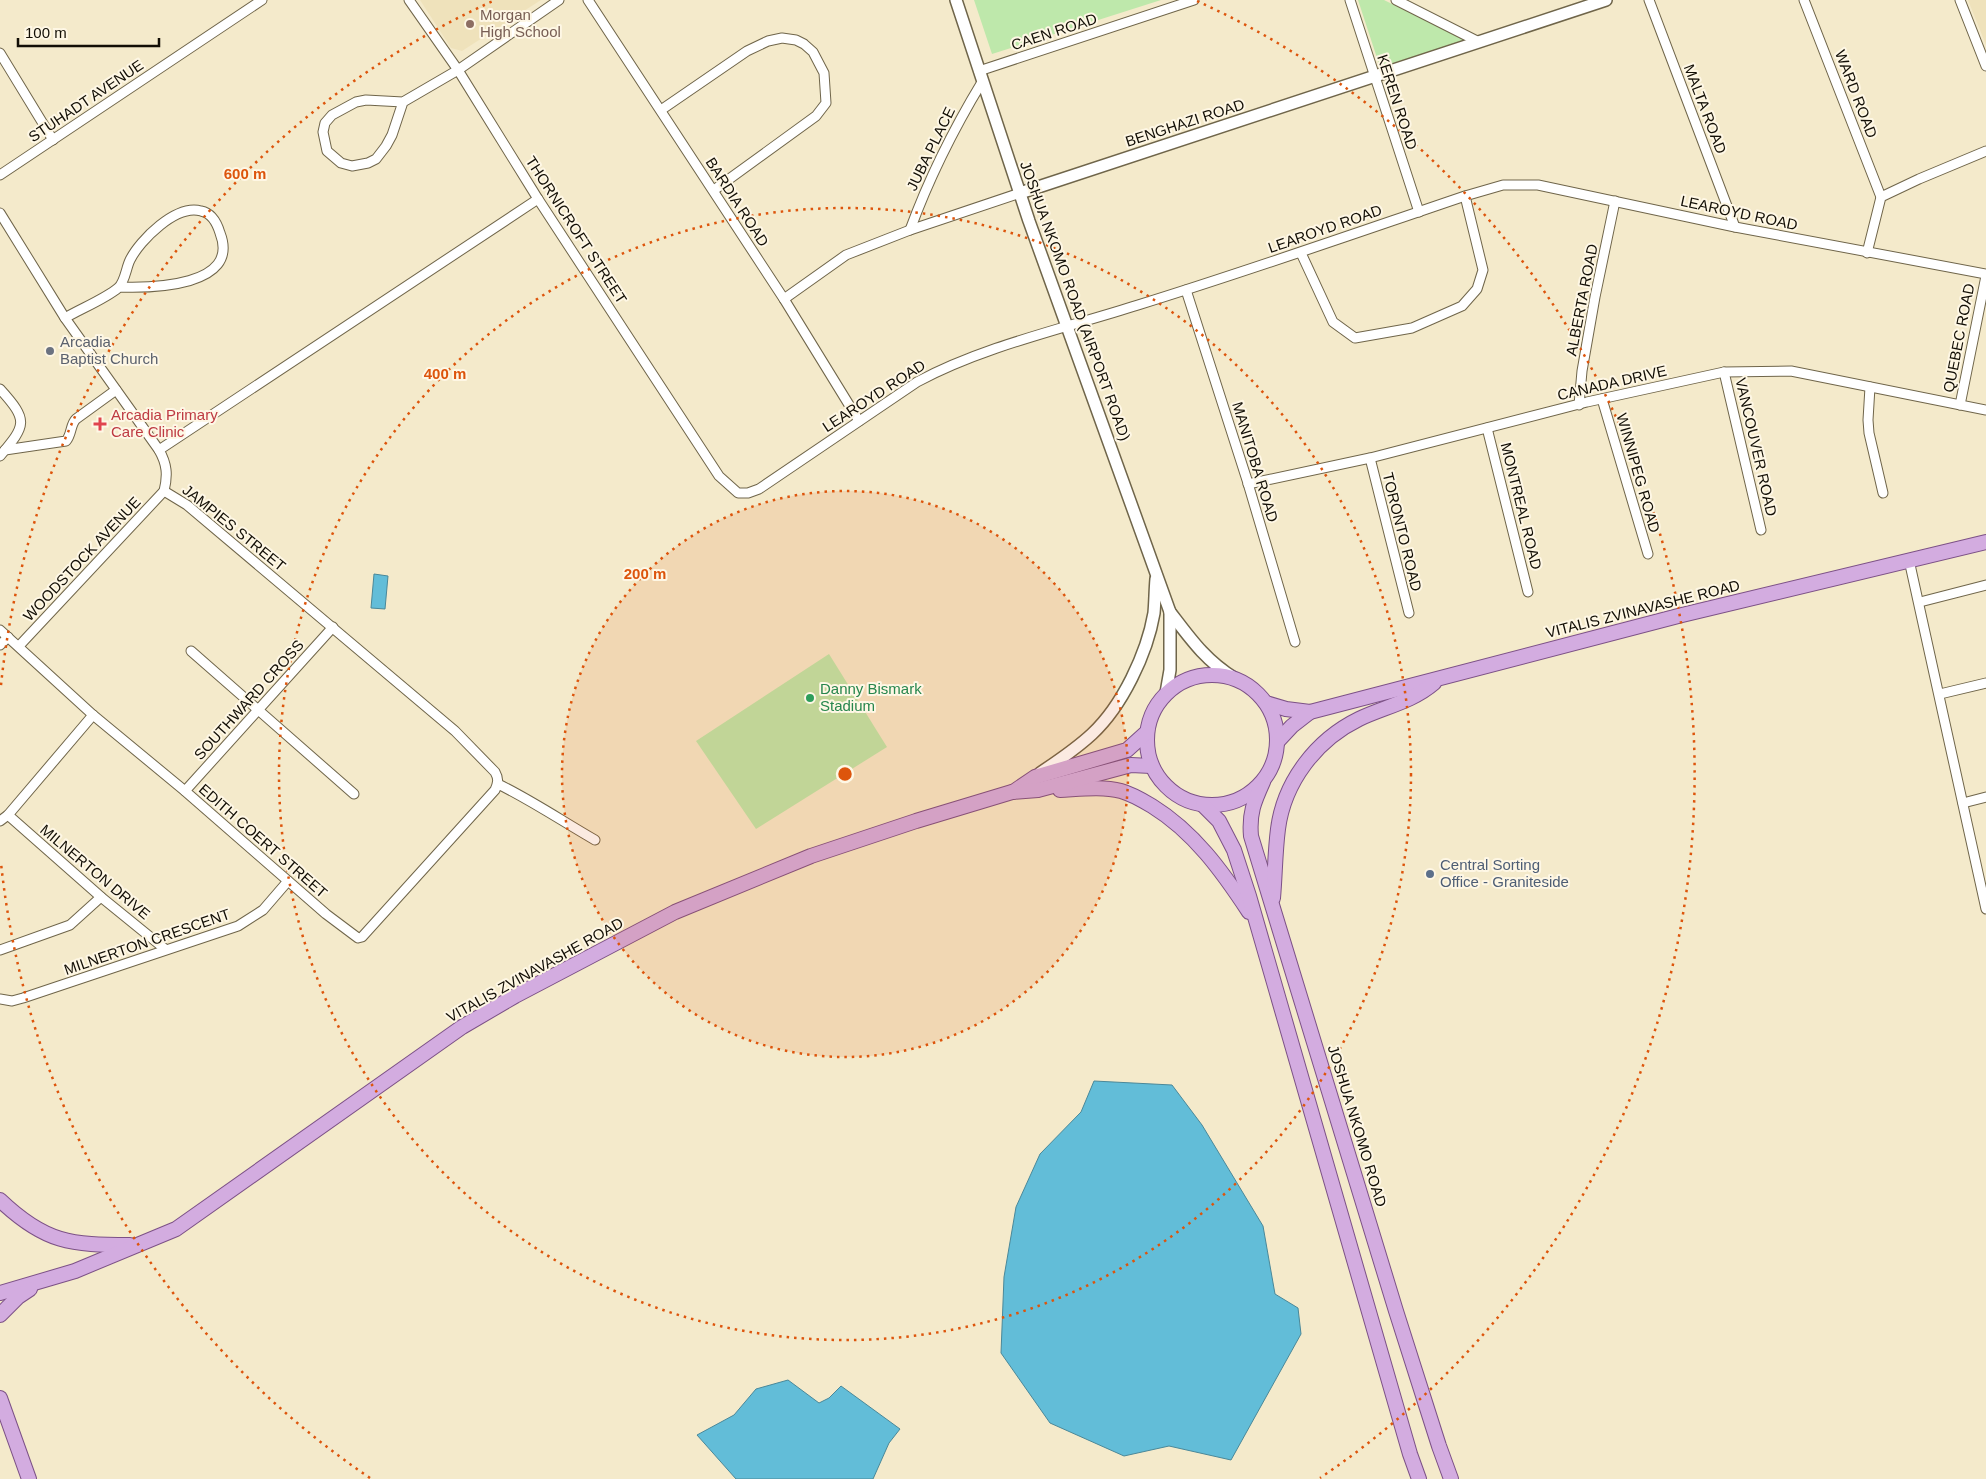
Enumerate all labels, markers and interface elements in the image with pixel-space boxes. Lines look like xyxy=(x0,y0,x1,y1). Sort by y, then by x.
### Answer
place label: Morgan High School xyxy=(480,6,561,40)
street label: CAEN ROAD xyxy=(1009,10,1099,53)
scale bar xyxy=(18,15,159,47)
marker: Morgan High School xyxy=(464,18,476,30)
text: 100 m xyxy=(25,24,67,41)
street label: WARD ROAD xyxy=(1832,47,1881,140)
street label: KEREN ROAD xyxy=(1374,52,1421,152)
street label: STUHADT AVENUE xyxy=(25,56,146,145)
street label: MALTA ROAD xyxy=(1681,62,1730,156)
street label: BENGHAZI ROAD xyxy=(1123,95,1247,150)
street label: JUBA PLACE xyxy=(903,104,958,193)
street label: THORNICROFT STREET xyxy=(522,153,630,307)
street label: BARDIA ROAD xyxy=(702,154,773,249)
street label: JOSHUA NKOMO ROAD (AIRPORT ROAD) xyxy=(1017,159,1134,443)
text: 600 m xyxy=(224,165,266,182)
street label: LEAROYD ROAD xyxy=(1679,192,1799,233)
street label: LEAROYD ROAD xyxy=(1266,201,1384,256)
street label: ALBERTA ROAD xyxy=(1562,242,1601,357)
street label: QUEBEC ROAD xyxy=(1940,282,1977,394)
place label: Arcadia Baptist Church xyxy=(60,333,158,367)
marker: Arcadia Baptist Church xyxy=(44,345,56,357)
street label: LEAROYD ROAD xyxy=(819,356,928,435)
street label: CANADA DRIVE xyxy=(1556,362,1668,403)
text: 400 m xyxy=(424,365,466,382)
street label: VANCOUVER ROAD xyxy=(1732,376,1781,518)
street label: MANITOBA ROAD xyxy=(1229,400,1282,524)
place label: Arcadia Primary Care Clinic xyxy=(111,406,218,440)
street label: WINNIPEG ROAD xyxy=(1613,411,1664,535)
marker: Arcadia Primary Care Clinic xyxy=(93,417,107,431)
street label: MONTREAL ROAD xyxy=(1497,441,1546,571)
street label: TORONTO ROAD xyxy=(1379,471,1426,593)
street label: JAMPIES STREET xyxy=(179,481,289,574)
street label: WOODSTOCK AVENUE xyxy=(20,493,144,624)
text: 200 m xyxy=(624,565,666,582)
street label: VITALIS ZVINAVASHE ROAD xyxy=(1544,576,1742,641)
street label: SOUTHWARD CROSS xyxy=(190,636,307,763)
place label: Danny Bismark Stadium xyxy=(820,680,922,714)
marker: Danny Bismark Stadium xyxy=(804,692,816,704)
centre of rings xyxy=(836,765,854,783)
street label: EDITH COERT STREET xyxy=(196,780,331,901)
street label: MILNERTON DRIVE xyxy=(37,821,154,922)
place label: Central Sorting Office - Graniteside xyxy=(1440,856,1569,890)
marker: Central Sorting Office - Graniteside xyxy=(1424,868,1436,880)
street label: MILNERTON CRESCENT xyxy=(62,905,232,978)
street label: VITALIS ZVINAVASHE ROAD xyxy=(444,914,626,1025)
street label: JOSHUA NKOMO ROAD xyxy=(1325,1043,1390,1209)

